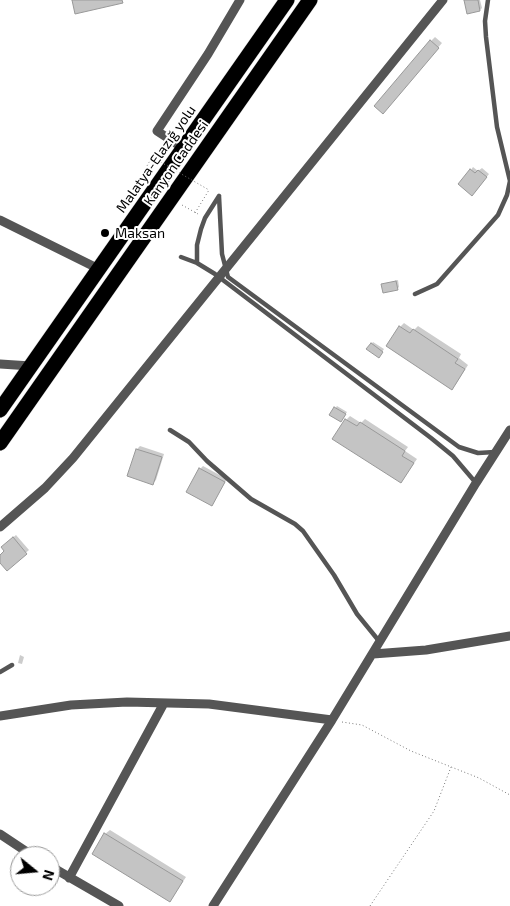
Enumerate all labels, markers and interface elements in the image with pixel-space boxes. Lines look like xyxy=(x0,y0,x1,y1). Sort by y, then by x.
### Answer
street label: Malatya-Elazığ yolu xyxy=(113,102,199,216)
street label: Kanyon Caddesi xyxy=(140,117,212,209)
place label: Maksan xyxy=(115,225,165,241)
marker: Maksan xyxy=(99,227,111,239)
north arrow xyxy=(10,846,60,896)
text: N xyxy=(39,868,58,883)

